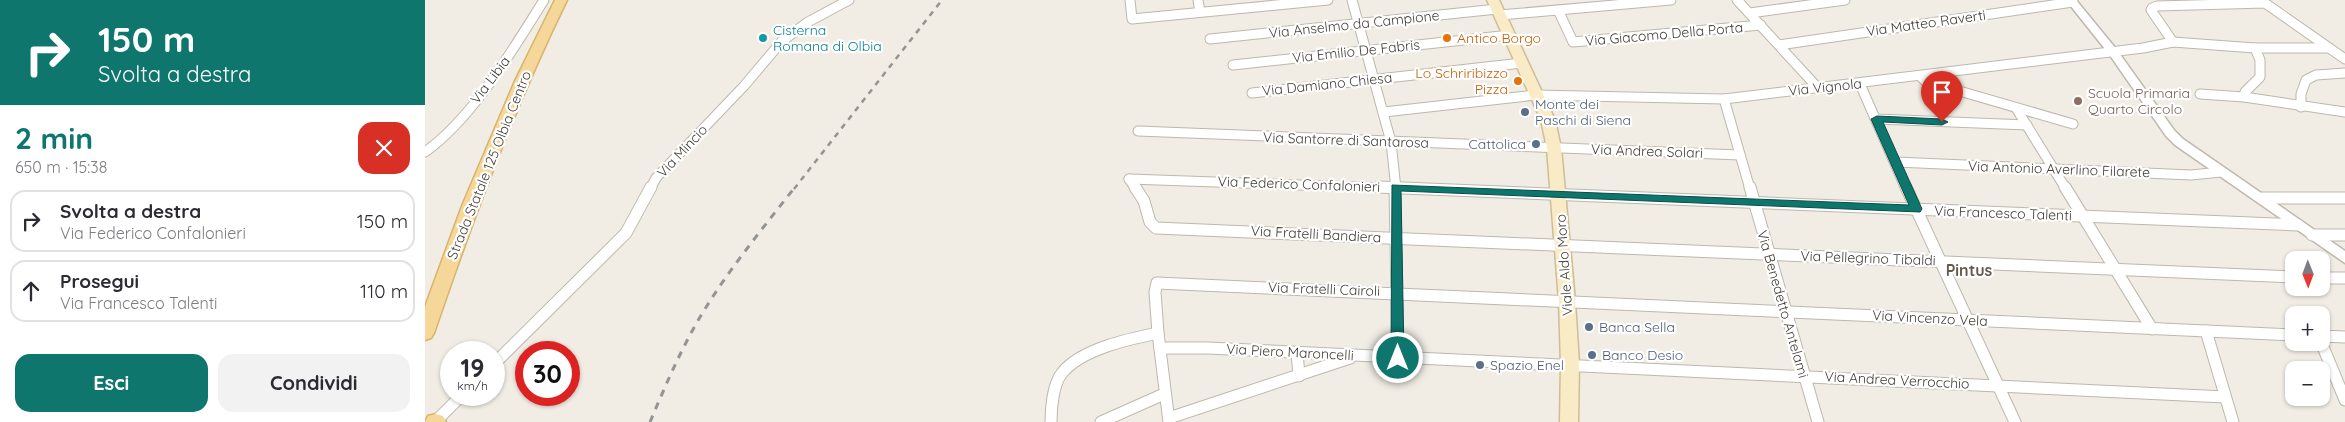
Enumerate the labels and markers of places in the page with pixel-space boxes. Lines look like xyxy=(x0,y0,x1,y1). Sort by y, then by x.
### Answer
place label: Cisterna Romana di Olbia xyxy=(773,21,882,55)
place label: Antico Borgo xyxy=(1457,29,1541,47)
marker: Cisterna Romana di Olbia xyxy=(757,32,769,44)
marker: Antico Borgo xyxy=(1441,32,1453,44)
place label: Lo Schriribizzo Pizza xyxy=(1415,64,1508,98)
pin xyxy=(1921,71,1963,122)
marker: Lo Schriribizzo Pizza xyxy=(1512,75,1524,87)
place label: Scuola Primaria Quarto Circolo xyxy=(2088,84,2190,118)
place label: Monte dei Paschi di Siena xyxy=(1535,95,1631,129)
marker: Scuola Primaria Quarto Circolo xyxy=(2072,95,2084,107)
marker: Monte dei Paschi di Siena xyxy=(1519,106,1531,118)
place label: Cattolica xyxy=(1469,135,1526,153)
marker: Cattolica xyxy=(1530,138,1542,150)
place label: Banca Sella xyxy=(1599,318,1675,336)
marker: Banca Sella xyxy=(1583,321,1595,333)
place label: Banco Desio xyxy=(1602,346,1683,364)
marker: Banco Desio xyxy=(1586,349,1598,361)
place label: Spazio Enel xyxy=(1490,356,1564,374)
marker: Spazio Enel xyxy=(1474,359,1486,371)

